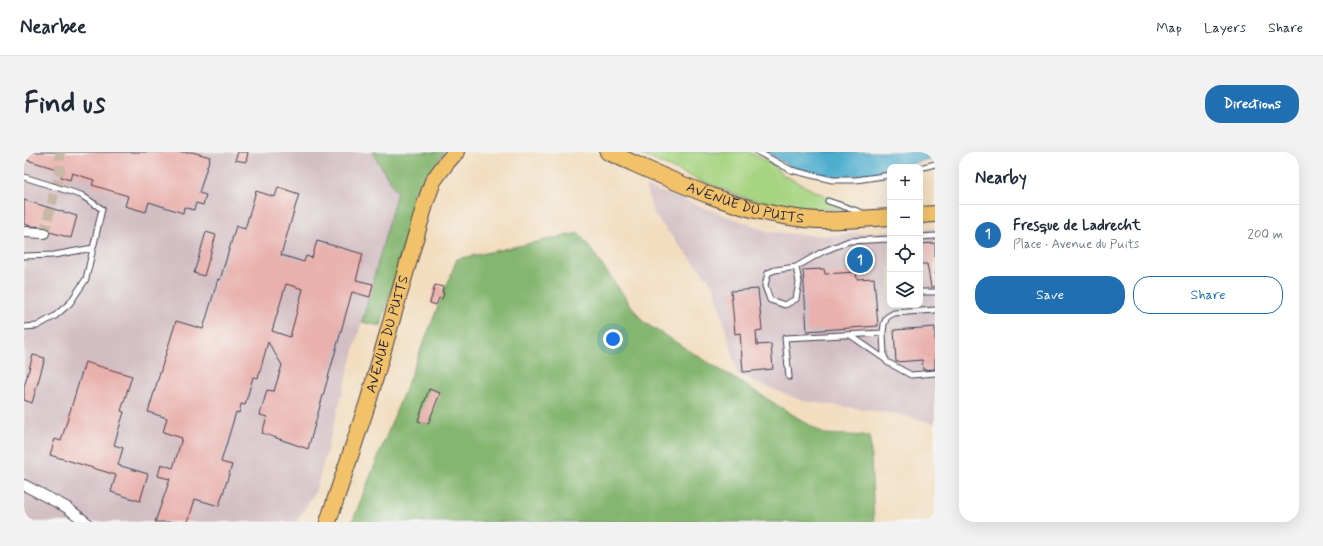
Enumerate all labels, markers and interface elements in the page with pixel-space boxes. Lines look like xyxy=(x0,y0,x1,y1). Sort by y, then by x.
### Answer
text: Nearbee xyxy=(20,15,86,40)
text: Map xyxy=(1156,19,1182,37)
text: Layers xyxy=(1204,19,1246,37)
text: Share xyxy=(1268,19,1303,37)
button: Directions xyxy=(1205,85,1299,123)
text: Find us xyxy=(24,86,105,123)
map controls xyxy=(887,164,923,308)
button: + xyxy=(887,164,923,200)
text: Nearby xyxy=(975,167,1027,189)
street label: AVENUE DU PUITS xyxy=(684,178,805,228)
button: − xyxy=(887,200,923,236)
text: Fresque de Ladrecht xyxy=(1013,216,1141,236)
text: 1 xyxy=(985,226,991,243)
text: 200 m xyxy=(1248,226,1283,243)
button: locate xyxy=(887,236,923,272)
text: Place · Avenue du Puits xyxy=(1013,236,1139,253)
pin: 1 xyxy=(847,245,873,275)
button: layers xyxy=(887,272,923,308)
street label: AVENUE DU PUITS xyxy=(362,273,413,395)
button: Save xyxy=(975,276,1125,314)
button: Share xyxy=(1133,276,1283,314)
your location xyxy=(603,329,623,349)

